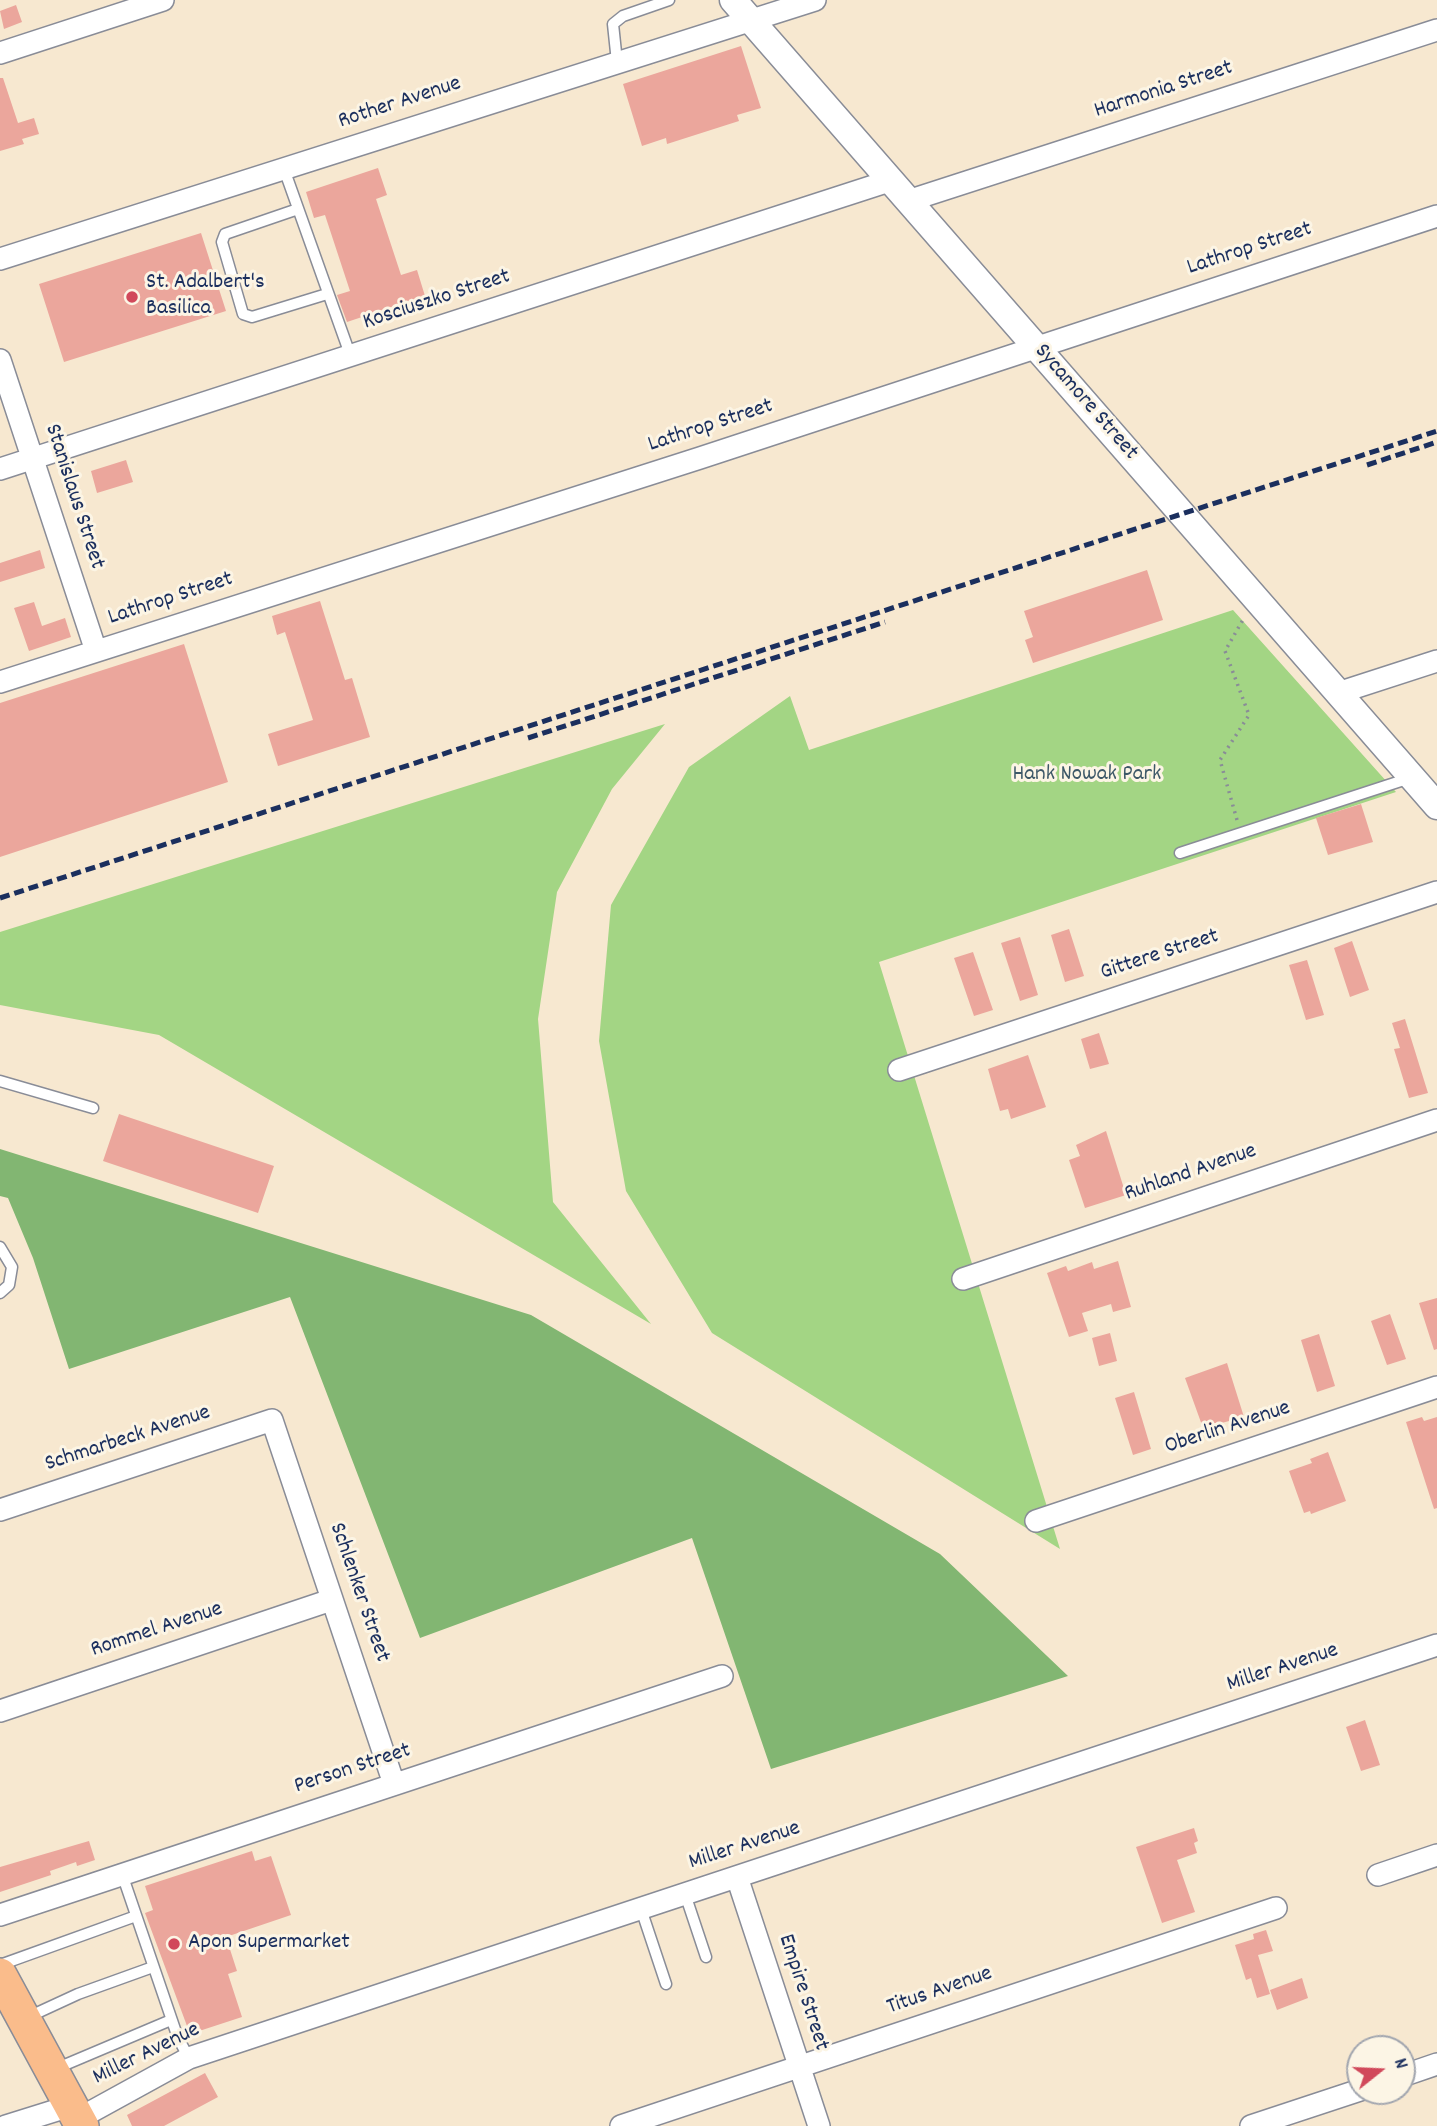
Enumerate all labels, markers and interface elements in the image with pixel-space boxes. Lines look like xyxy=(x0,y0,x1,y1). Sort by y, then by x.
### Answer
street label: Harmonia Street xyxy=(1091,56,1237,126)
street label: Rother Avenue xyxy=(335,71,465,137)
street label: Lathrop Street xyxy=(1184,217,1316,283)
street label: Kosciuszko Street xyxy=(360,264,514,338)
place label: St. Adalbert's Basilica xyxy=(146,270,265,324)
marker: St. Adalbert's Basilica xyxy=(124,289,140,305)
street label: Sycamore Street xyxy=(1027,339,1143,467)
street label: Lathrop Street xyxy=(645,394,777,460)
street label: Stanislaus Street xyxy=(37,421,109,573)
street label: Lathrop Street xyxy=(105,567,237,633)
park label: Hank Nowak Park xyxy=(1013,762,1161,790)
street label: Gittere Street xyxy=(1097,924,1223,988)
street label: Ruhland Avenue xyxy=(1121,1139,1261,1209)
street label: Oberlin Avenue xyxy=(1162,1396,1294,1462)
street label: Schmarbeck Avenue xyxy=(42,1400,214,1480)
street label: Schlenker Street xyxy=(321,1520,395,1666)
street label: Rommel Avenue xyxy=(88,1597,226,1665)
street label: Miller Avenue xyxy=(1224,1638,1342,1700)
street label: Person Street xyxy=(291,1738,415,1802)
street label: Miller Avenue xyxy=(686,1816,804,1878)
place label: Apon Supermarket xyxy=(188,1930,350,1958)
street label: Empire Street xyxy=(770,1931,834,2055)
marker: Apon Supermarket xyxy=(166,1936,182,1952)
street label: Titus Avenue xyxy=(884,1961,996,2023)
street label: Miller Avenue xyxy=(89,2017,205,2093)
north arrow xyxy=(1346,2035,1416,2105)
text: N xyxy=(1385,2055,1414,2073)

